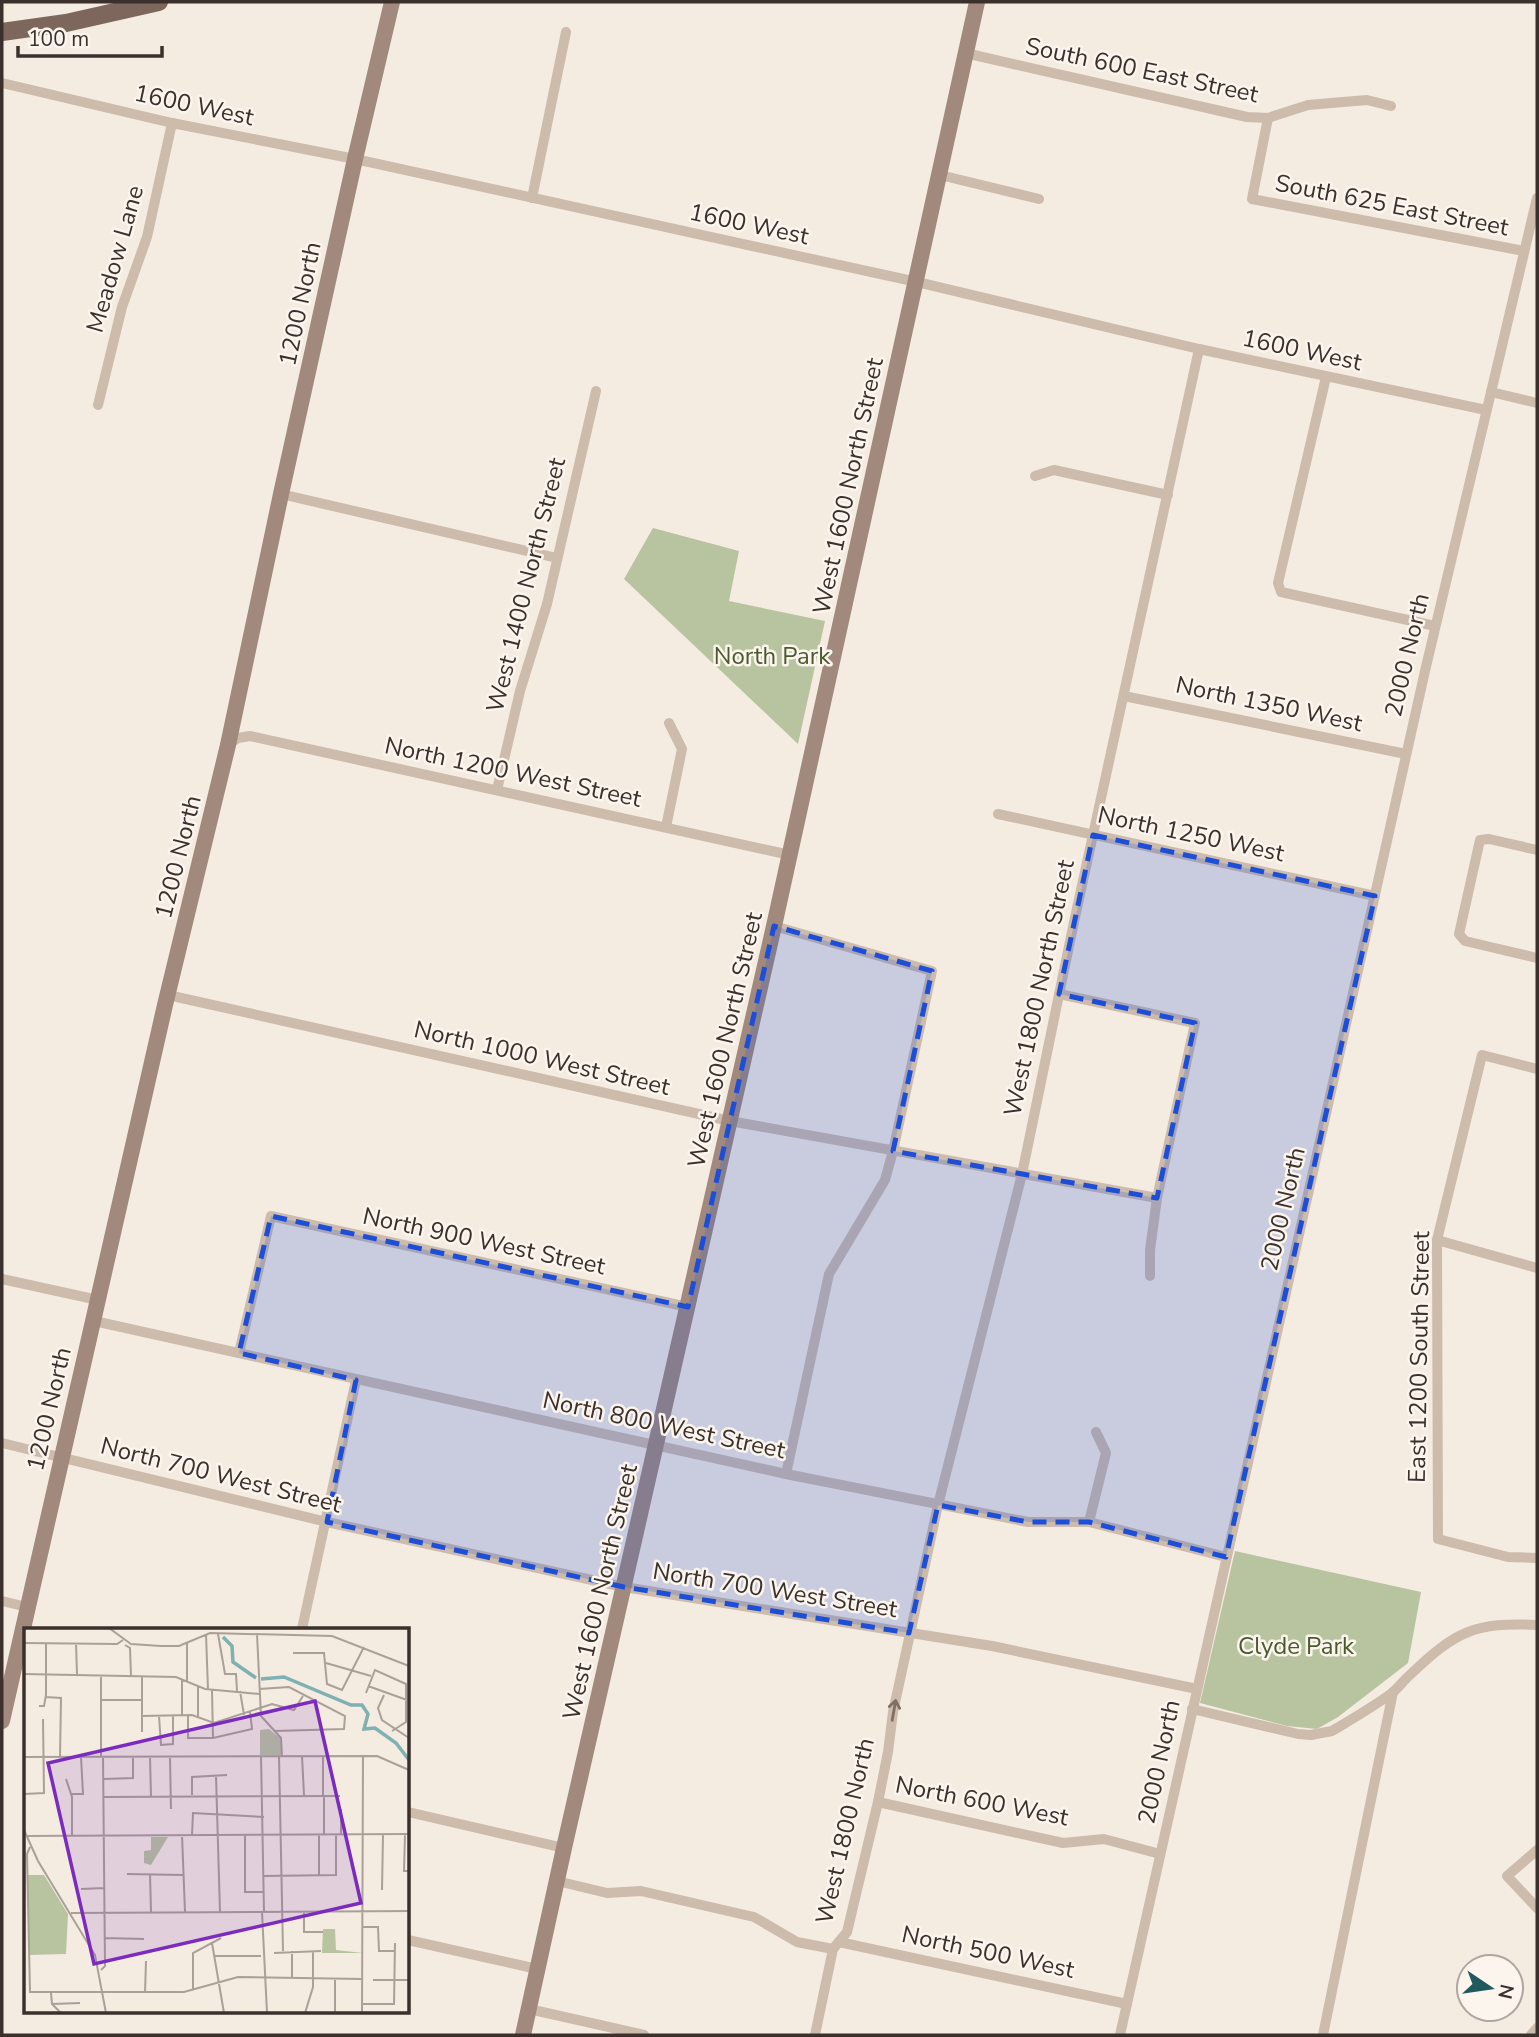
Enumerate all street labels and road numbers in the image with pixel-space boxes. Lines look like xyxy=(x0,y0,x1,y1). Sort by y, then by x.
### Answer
street label: South 600 East Street xyxy=(1023,30,1262,110)
street label: 1600 West xyxy=(131,77,257,133)
street label: South 625 East Street xyxy=(1273,167,1512,243)
street label: Meadow Lane xyxy=(79,182,151,336)
street label: 1600 West xyxy=(686,196,812,252)
street label: 1200 North xyxy=(271,239,329,369)
street label: 1600 West xyxy=(1239,322,1365,378)
street label: West 1600 North Street xyxy=(805,354,891,617)
street label: West 1400 North Street xyxy=(479,454,573,716)
street label: 2000 North xyxy=(1377,590,1437,720)
street label: North 1350 West xyxy=(1173,669,1366,740)
street label: North 1200 West Street xyxy=(382,729,645,815)
street label: 1200 North xyxy=(147,792,209,922)
street label: North 1250 West xyxy=(1095,799,1288,870)
street label: West 1800 North Street xyxy=(996,856,1082,1119)
street label: West 1600 North Street xyxy=(680,908,770,1171)
street label: North 1000 West Street xyxy=(411,1013,674,1103)
street label: 2000 North xyxy=(1253,1144,1313,1274)
street label: North 900 West Street xyxy=(360,1200,609,1282)
street label: East 1200 South Street xyxy=(1401,1230,1437,1483)
street label: 1200 North xyxy=(19,1344,79,1474)
street label: North 800 West Street xyxy=(540,1384,789,1466)
street label: North 700 West Street xyxy=(97,1430,345,1521)
street label: West 1600 North Street xyxy=(555,1460,645,1723)
street label: North 700 West Street xyxy=(650,1555,900,1625)
street label: 2000 North xyxy=(1130,1697,1188,1827)
street label: West 1800 North xyxy=(808,1735,882,1927)
street label: North 600 West xyxy=(893,1769,1072,1834)
street label: North 500 West xyxy=(899,1918,1078,1986)

